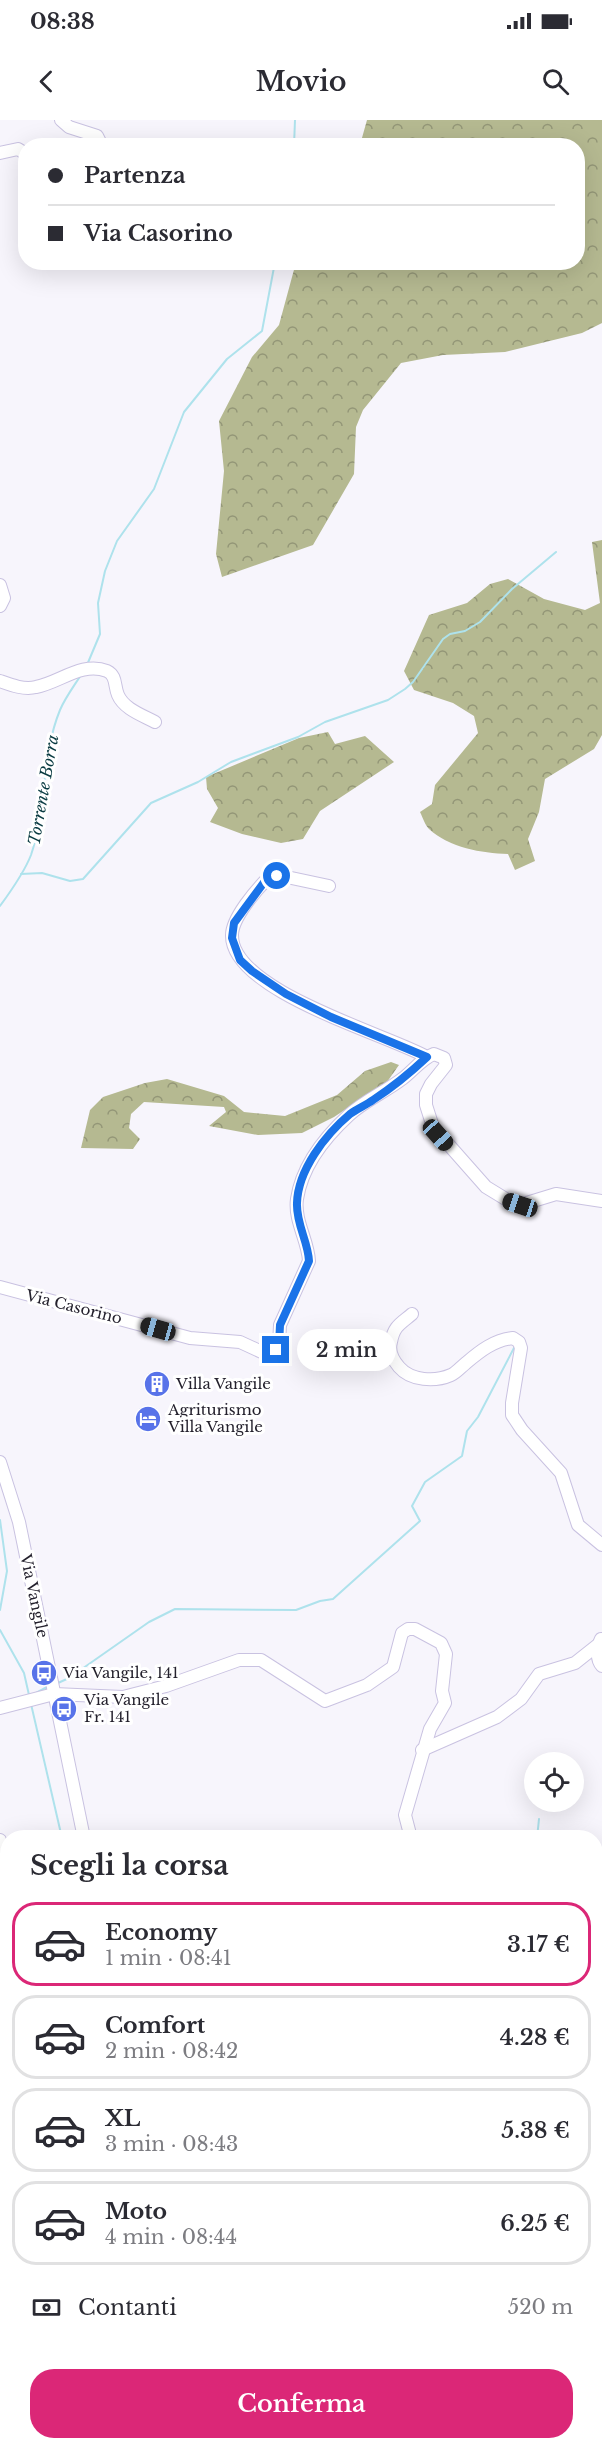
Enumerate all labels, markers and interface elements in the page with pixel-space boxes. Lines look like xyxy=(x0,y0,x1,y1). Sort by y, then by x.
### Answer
text: 08:38 xyxy=(30,8,95,35)
icon: back xyxy=(30,65,63,98)
text: Movio xyxy=(255,65,347,98)
icon: search xyxy=(539,65,572,98)
text: Partenza xyxy=(84,162,186,189)
text: Via Casorino xyxy=(84,220,233,247)
water label: Torrente Borra xyxy=(23,733,63,847)
route start xyxy=(263,862,290,889)
car xyxy=(419,1116,457,1154)
car xyxy=(500,1191,540,1219)
street label: Via Casorino xyxy=(23,1285,124,1328)
car xyxy=(138,1315,178,1343)
callout: 2 min xyxy=(297,1329,396,1371)
route end xyxy=(262,1336,289,1363)
text: 2 min xyxy=(316,1338,377,1362)
building icon: Villa Vangile xyxy=(142,1369,172,1399)
place label: Villa Vangile xyxy=(175,1374,271,1393)
place label: Agriturismo Villa Vangile xyxy=(167,1400,263,1436)
hotel icon: Agriturismo Villa Vangile xyxy=(133,1404,163,1434)
street label: Via Vangile xyxy=(16,1551,53,1640)
bus stop icon: Via Vangile, 141 xyxy=(29,1658,59,1688)
place label: Via Vangile, 141 xyxy=(62,1663,179,1682)
place label: Via Vangile Fr. 141 xyxy=(83,1690,169,1726)
bus stop icon: Via Vangile Fr. 141 xyxy=(49,1694,79,1724)
map controls xyxy=(524,1752,584,1812)
button: locate xyxy=(524,1752,584,1812)
text: Scegli la corsa xyxy=(30,1849,229,1882)
icon: car xyxy=(33,1917,87,1971)
text: Economy xyxy=(105,1919,217,1946)
text: 3.17 € xyxy=(507,1931,570,1958)
text: 1 min · 08:41 xyxy=(105,1946,232,1970)
icon: car xyxy=(33,2010,87,2064)
text: Comfort xyxy=(105,2012,205,2039)
text: 4.28 € xyxy=(500,2024,570,2051)
text: 2 min · 08:42 xyxy=(105,2039,238,2063)
icon: car xyxy=(33,2103,87,2157)
text: XL xyxy=(105,2105,140,2132)
text: 5.38 € xyxy=(501,2117,570,2144)
text: 3 min · 08:43 xyxy=(105,2132,238,2156)
icon: car xyxy=(33,2196,87,2250)
text: Moto xyxy=(105,2198,167,2225)
text: 6.25 € xyxy=(500,2210,570,2237)
text: 4 min · 08:44 xyxy=(105,2225,237,2249)
icon: cash xyxy=(30,2291,63,2324)
text: Contanti xyxy=(78,2294,177,2321)
text: 520 m xyxy=(508,2295,573,2319)
button: Conferma xyxy=(30,2369,573,2438)

